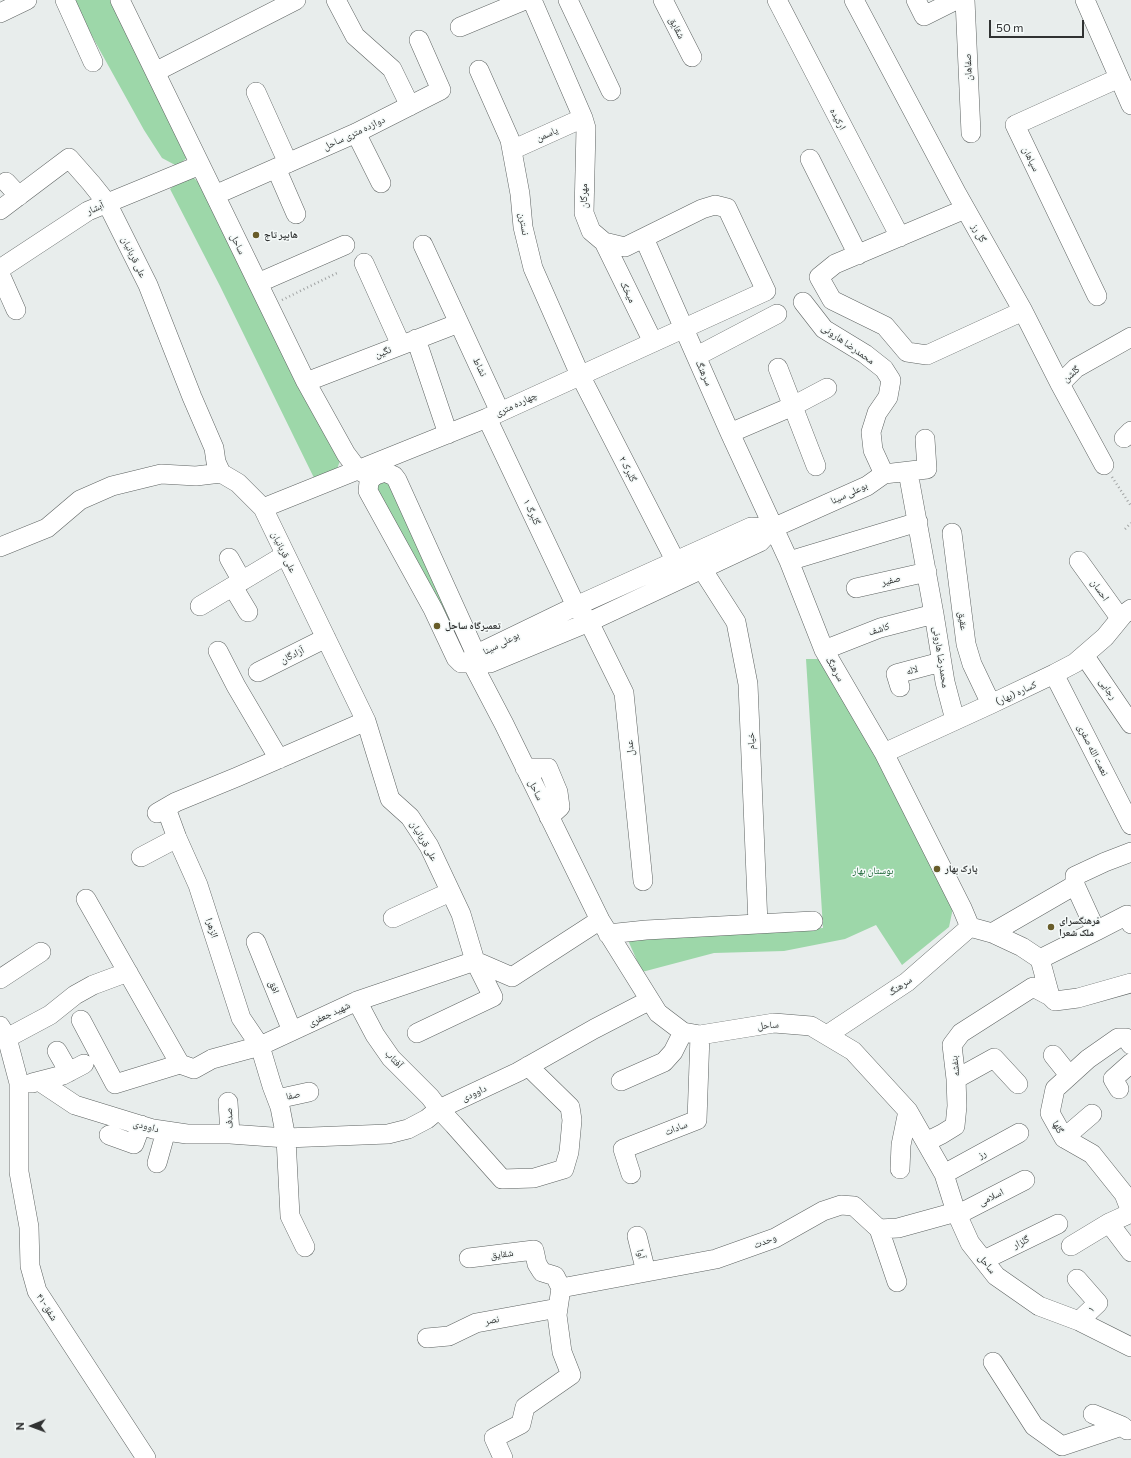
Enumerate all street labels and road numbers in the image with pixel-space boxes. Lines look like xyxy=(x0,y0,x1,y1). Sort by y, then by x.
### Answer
street label: شقایق xyxy=(666,15,688,41)
street label: صفاهان xyxy=(962,53,974,81)
street label: ارکیده xyxy=(827,106,849,132)
street label: دوازده متری ساحل xyxy=(321,113,387,153)
street label: یاسمن xyxy=(534,124,560,144)
street label: سپاهان xyxy=(1020,145,1042,173)
street label: مهرگان xyxy=(578,184,590,208)
street label: آبشار xyxy=(84,199,106,217)
street label: نسترن xyxy=(516,212,532,236)
street label: گل رز xyxy=(969,221,989,245)
street label: ساحل xyxy=(228,232,248,256)
street label: علی قربانیان xyxy=(119,234,149,280)
street label: میخک xyxy=(618,279,638,305)
street label: محمدرضا هارونی xyxy=(819,321,877,367)
street label: نگین xyxy=(373,343,393,361)
street label: نشاط xyxy=(470,356,490,378)
street label: سرهنگ xyxy=(693,359,715,387)
street label: گلشن xyxy=(1060,363,1082,385)
street label: چهارده متری xyxy=(493,389,539,419)
street label: گلبرک ۲ xyxy=(616,454,640,484)
street label: بوعلی سینا xyxy=(829,479,869,507)
street label: گلبرگ ۱ xyxy=(521,497,543,527)
street label: علی قربانیان xyxy=(269,529,299,575)
street label: صفیر xyxy=(880,572,902,588)
street label: احسان xyxy=(1088,577,1112,603)
street label: عقیق xyxy=(956,611,970,631)
street label: کاشف xyxy=(867,620,891,638)
street label: محمدرضا هارونی xyxy=(930,625,952,689)
street label: بوعلی سینا xyxy=(481,629,521,657)
street label: آزادگان xyxy=(278,644,306,666)
street label: سرهنگ xyxy=(823,655,847,683)
street label: لاله xyxy=(905,663,919,677)
street label: رجایی xyxy=(1097,676,1119,702)
street label: کساره (بهار) xyxy=(994,678,1038,708)
street label: نعمت الله صفری xyxy=(1075,722,1111,778)
street label: خیام xyxy=(745,732,757,750)
street label: عدل xyxy=(623,740,637,756)
street label: ساحل xyxy=(526,778,546,802)
street label: علی قربانیان xyxy=(408,819,440,863)
street label: الزهرا xyxy=(203,917,221,939)
street label: سرهنگ xyxy=(886,974,914,998)
street label: افق xyxy=(266,979,282,995)
street label: شهید جعفری xyxy=(306,999,352,1029)
street label: ساحل xyxy=(757,1018,779,1032)
street label: آفتاب xyxy=(383,1047,405,1071)
street label: بنفشه xyxy=(948,1055,962,1077)
street label: داوودی xyxy=(460,1082,488,1104)
street label: صفا xyxy=(285,1088,301,1102)
street label: صدف xyxy=(222,1107,236,1129)
street label: داوودی xyxy=(132,1117,160,1135)
street label: سادات xyxy=(663,1118,689,1138)
street label: گلها xyxy=(1050,1118,1066,1136)
street label: رز xyxy=(976,1147,988,1161)
street label: اسلامی xyxy=(976,1186,1006,1208)
street label: وحدت xyxy=(752,1231,778,1251)
street label: گلزار xyxy=(1011,1233,1031,1251)
street label: شقایق xyxy=(490,1247,514,1261)
street label: آوا xyxy=(634,1248,648,1260)
street label: ساحل xyxy=(976,1252,998,1276)
street label: شفق-۴۱ xyxy=(34,1291,60,1323)
street label: ۱ xyxy=(1085,1303,1097,1315)
street label: نصر xyxy=(484,1313,500,1327)

